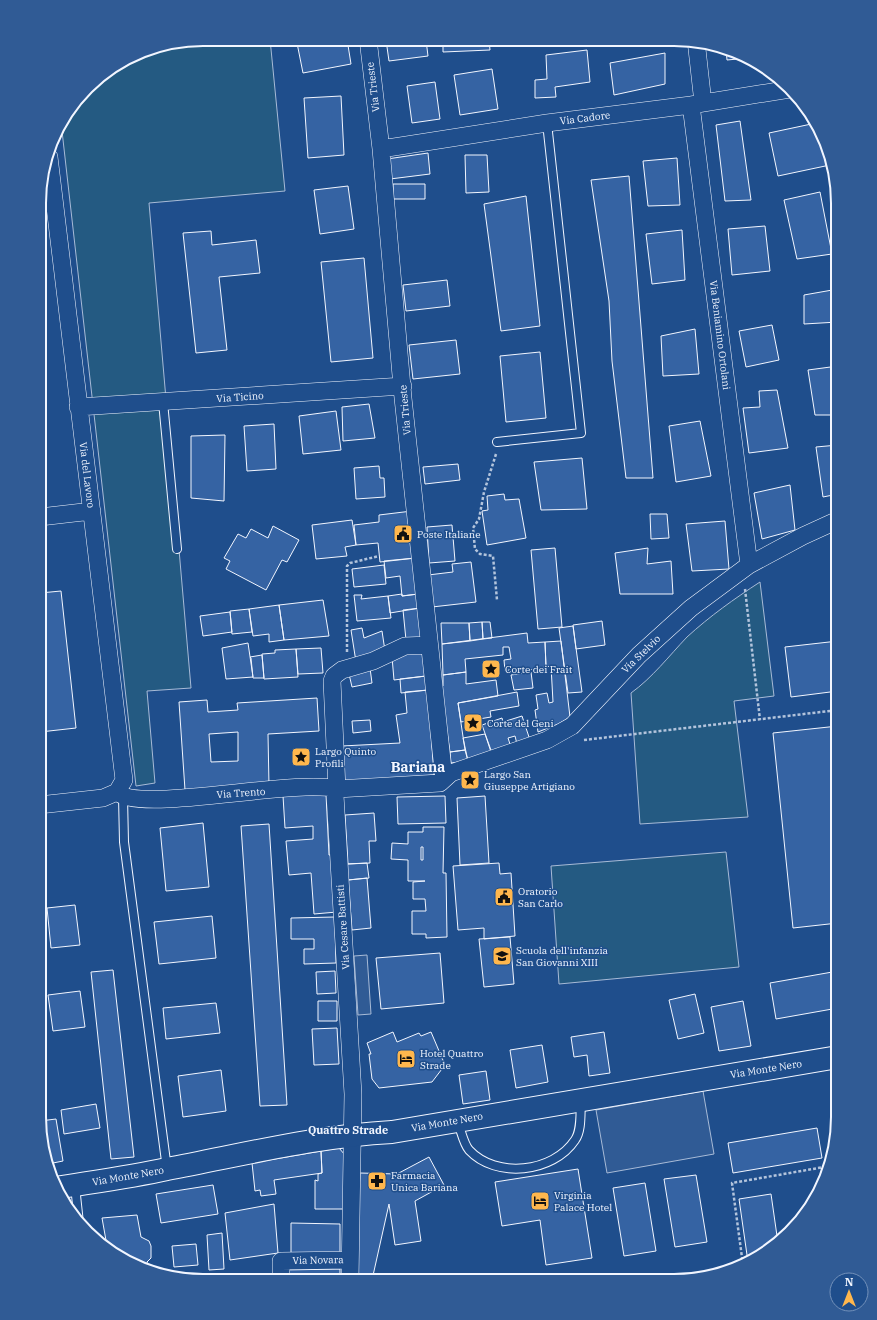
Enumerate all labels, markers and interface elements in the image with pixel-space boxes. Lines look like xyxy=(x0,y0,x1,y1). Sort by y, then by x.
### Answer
street label: Via Trieste xyxy=(363,61,383,113)
street label: Via Cadore xyxy=(559,108,611,128)
street label: Via Beniamino Ortolani xyxy=(707,279,733,391)
street label: Via Trieste xyxy=(396,384,414,436)
street label: Via Ticino xyxy=(216,389,264,405)
street label: Via del Lavoro xyxy=(77,441,98,509)
public building icon: Poste Italiane xyxy=(392,523,414,545)
place label: Poste Italiane xyxy=(417,528,481,541)
street label: Via Stelvio xyxy=(619,632,663,676)
place icon: Corte dei Frait xyxy=(480,658,502,680)
place label: Corte dei Frait xyxy=(505,663,573,676)
place icon: Corte del Geni xyxy=(462,712,484,734)
place label: Corte del Geni xyxy=(487,717,554,730)
place label: Largo Quinto Profili xyxy=(315,745,377,770)
place icon: Largo Quinto Profili xyxy=(290,746,312,768)
district label: Bariana xyxy=(391,758,445,776)
place label: Largo San Giuseppe Artigiano xyxy=(484,768,575,793)
place icon: Largo San Giuseppe Artigiano xyxy=(459,769,481,791)
street label: Via Trento xyxy=(216,785,266,801)
street label: Via Cesare Battisti xyxy=(334,884,352,970)
place label: Oratorio San Carlo xyxy=(518,885,563,910)
public building icon: Oratorio San Carlo xyxy=(493,886,515,908)
place label: Scuola dell'infanzia San Giovanni XIII xyxy=(516,944,609,969)
school or university icon: Scuola dell'infanzia San Giovanni XIII xyxy=(491,945,513,967)
place label: Hotel Quattro Strade xyxy=(420,1047,484,1072)
hotel icon: Hotel Quattro Strade xyxy=(395,1048,417,1070)
street label: Via Monte Nero xyxy=(729,1057,803,1081)
street label: Via Monte Nero xyxy=(410,1109,484,1135)
district label: Quattro Strade xyxy=(308,1123,388,1137)
street label: Via Monte Nero xyxy=(91,1163,165,1189)
place label: Farmacia Unica Bariana xyxy=(391,1169,458,1194)
pharmacy icon: Farmacia Unica Bariana xyxy=(366,1170,388,1192)
place label: Virginia Palace Hotel xyxy=(554,1189,612,1214)
hotel icon: Virginia Palace Hotel xyxy=(529,1190,551,1212)
street label: Via Novara xyxy=(292,1253,344,1267)
north arrow xyxy=(829,1272,869,1312)
text: N xyxy=(845,1275,854,1289)

